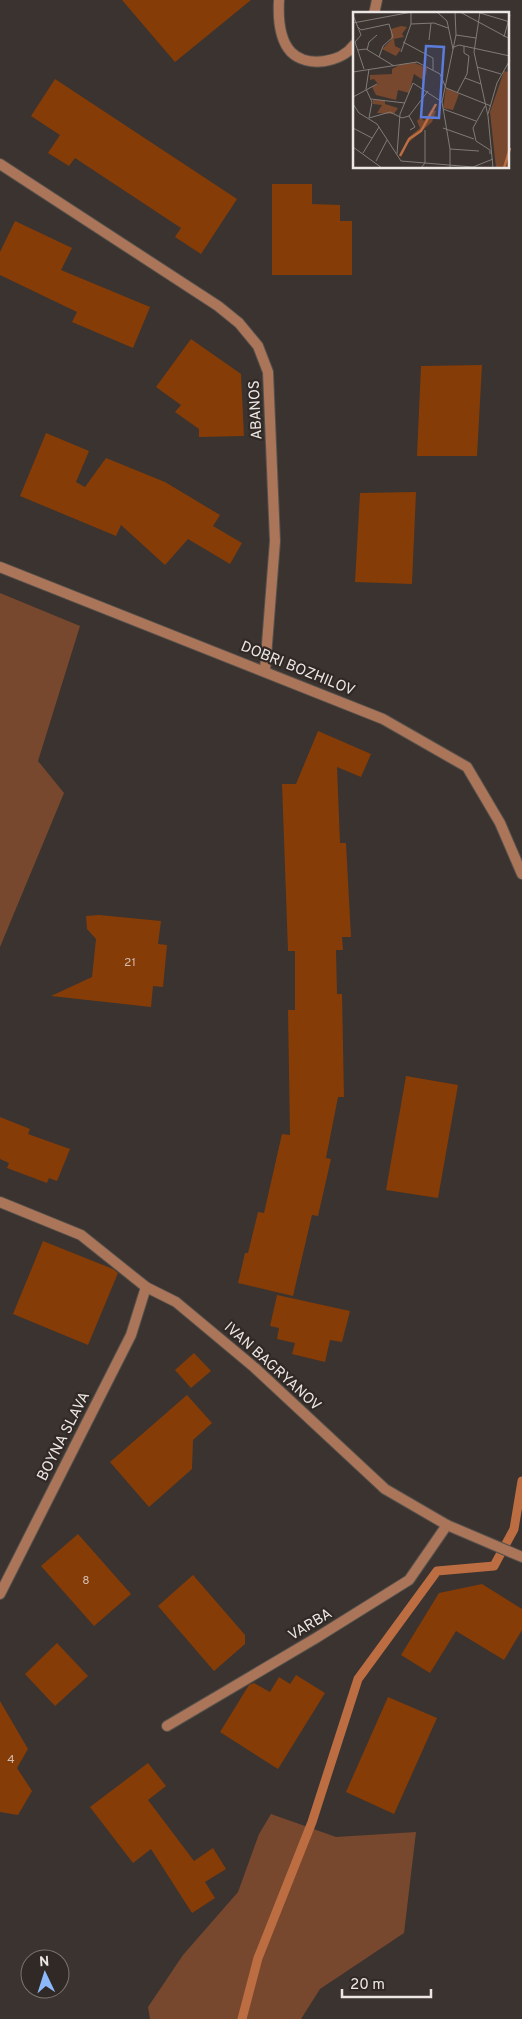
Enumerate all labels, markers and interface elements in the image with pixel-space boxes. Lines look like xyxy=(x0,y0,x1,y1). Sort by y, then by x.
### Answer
inset map xyxy=(353,12,510,169)
street label: ABANOS xyxy=(245,380,268,440)
street label: DOBRI BOZHILOV xyxy=(237,638,358,701)
house number: 21 xyxy=(124,955,136,971)
street label: IVAN BAGRYANOV xyxy=(219,1318,325,1416)
street label: BOYNA SLAVA xyxy=(34,1389,95,1485)
house number: 8 xyxy=(82,1573,90,1589)
street label: VARBA xyxy=(285,1605,336,1646)
house number: 4 xyxy=(7,1752,15,1768)
north arrow xyxy=(20,1949,70,1999)
text: N xyxy=(39,1954,50,1971)
scale bar xyxy=(342,1966,431,1998)
text: 20 m xyxy=(350,1976,385,1995)

